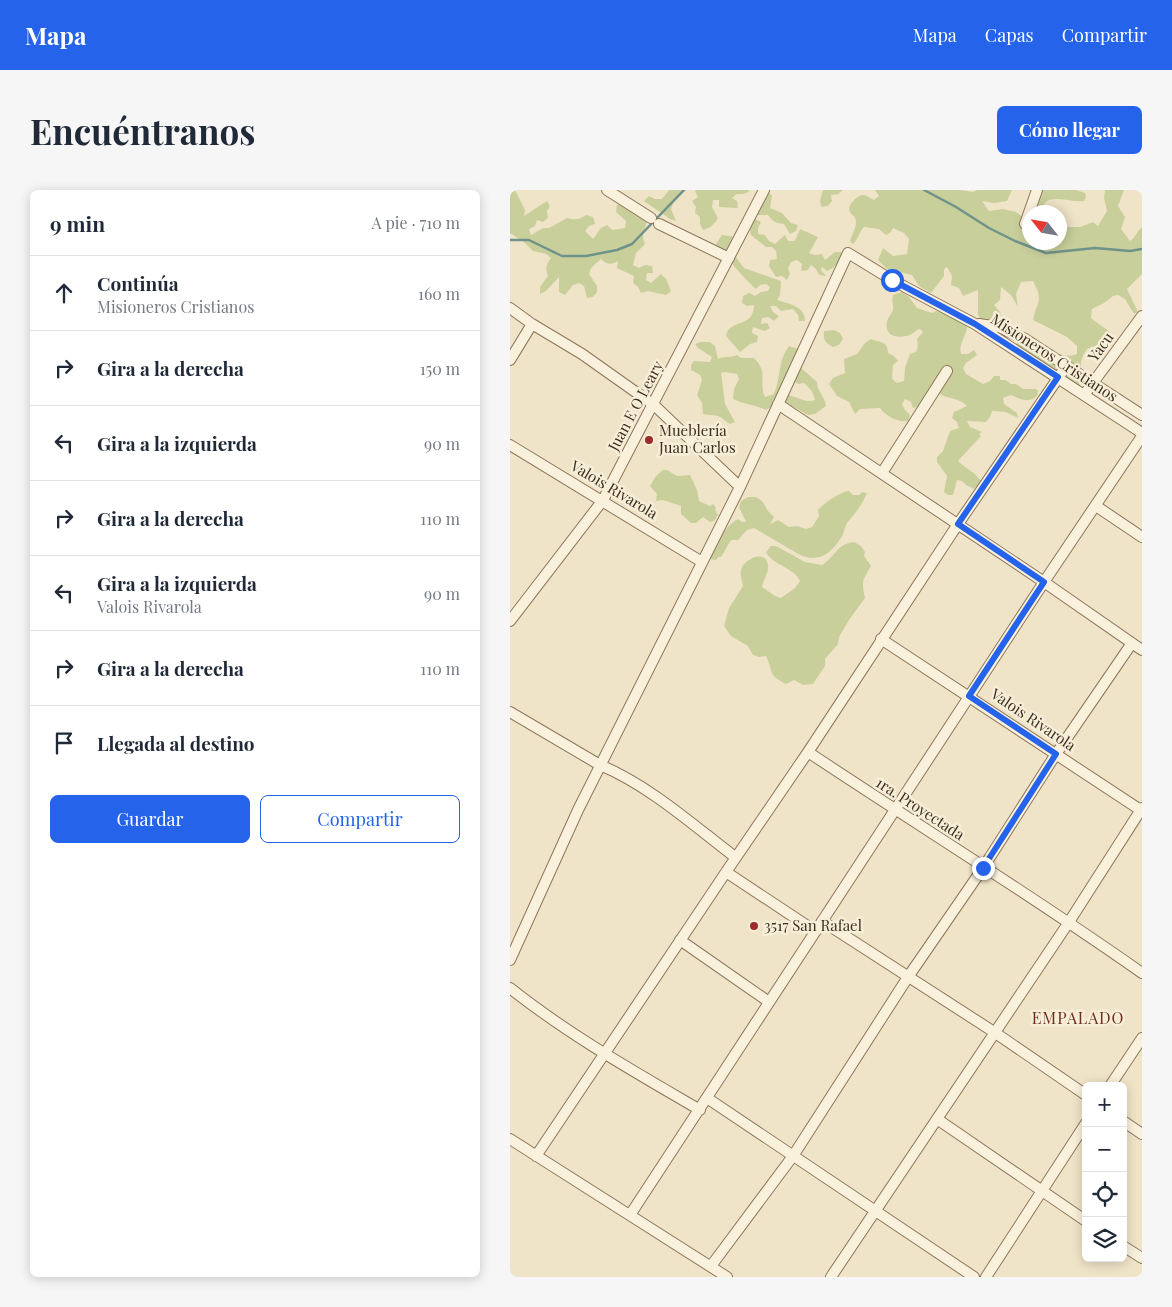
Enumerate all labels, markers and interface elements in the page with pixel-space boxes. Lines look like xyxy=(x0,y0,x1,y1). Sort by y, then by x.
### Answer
text: Mapa xyxy=(25,19,86,51)
text: Mapa xyxy=(913,23,957,47)
text: Capas xyxy=(985,23,1034,47)
text: Compartir xyxy=(1062,23,1147,47)
button: Cómo llegar xyxy=(997,106,1142,154)
text: Encuéntranos xyxy=(30,107,255,154)
north arrow xyxy=(1022,205,1067,250)
text: 9 min xyxy=(50,209,105,237)
text: A pie · 710 m xyxy=(371,212,460,233)
route start xyxy=(881,269,904,292)
text: Continúa xyxy=(97,270,179,296)
icon: ahead xyxy=(50,279,78,307)
text: 160 m xyxy=(418,283,460,304)
text: Misioneros Cristianos xyxy=(97,296,254,317)
street label: Misioneros Cristianos xyxy=(987,309,1122,406)
street label: Yacu xyxy=(1082,328,1118,366)
icon: right xyxy=(50,354,78,382)
text: Gira a la derecha xyxy=(97,355,244,381)
street label: Juan E O Leary xyxy=(602,357,667,455)
text: 150 m xyxy=(420,358,460,379)
place label: Mueblería Juan Carlos xyxy=(658,420,736,457)
icon: left xyxy=(50,429,78,457)
text: Gira a la izquierda xyxy=(97,430,257,456)
text: 90 m xyxy=(424,433,460,454)
marker: Mueblería Juan Carlos xyxy=(643,434,655,446)
street label: Valois Rivarola xyxy=(566,455,662,523)
icon: right xyxy=(50,504,78,532)
text: Gira a la derecha xyxy=(97,505,244,531)
text: 110 m xyxy=(420,508,460,529)
text: Gira a la izquierda xyxy=(97,570,257,596)
icon: left xyxy=(50,579,78,607)
text: 90 m xyxy=(424,583,460,604)
text: Valois Rivarola xyxy=(97,596,202,617)
icon: right xyxy=(50,654,78,682)
text: Gira a la derecha xyxy=(97,655,244,681)
text: 110 m xyxy=(420,658,460,679)
street label: Valois Rivarola xyxy=(986,683,1080,755)
icon: arrive xyxy=(50,729,78,757)
text: Llegada al destino xyxy=(97,730,255,756)
street label: 1ra. Proyectada xyxy=(872,772,969,845)
button: Guardar xyxy=(50,795,250,843)
button: Compartir xyxy=(260,795,460,843)
route end xyxy=(972,857,995,880)
place label: 3517 San Rafael xyxy=(764,915,862,935)
marker: 3517 San Rafael xyxy=(748,920,760,932)
district label: EMPALADO xyxy=(1032,1007,1124,1028)
map controls xyxy=(1082,1082,1127,1262)
button: + xyxy=(1082,1082,1127,1127)
button: − xyxy=(1082,1127,1127,1172)
button: locate xyxy=(1082,1172,1127,1217)
button: layers xyxy=(1082,1217,1127,1262)

